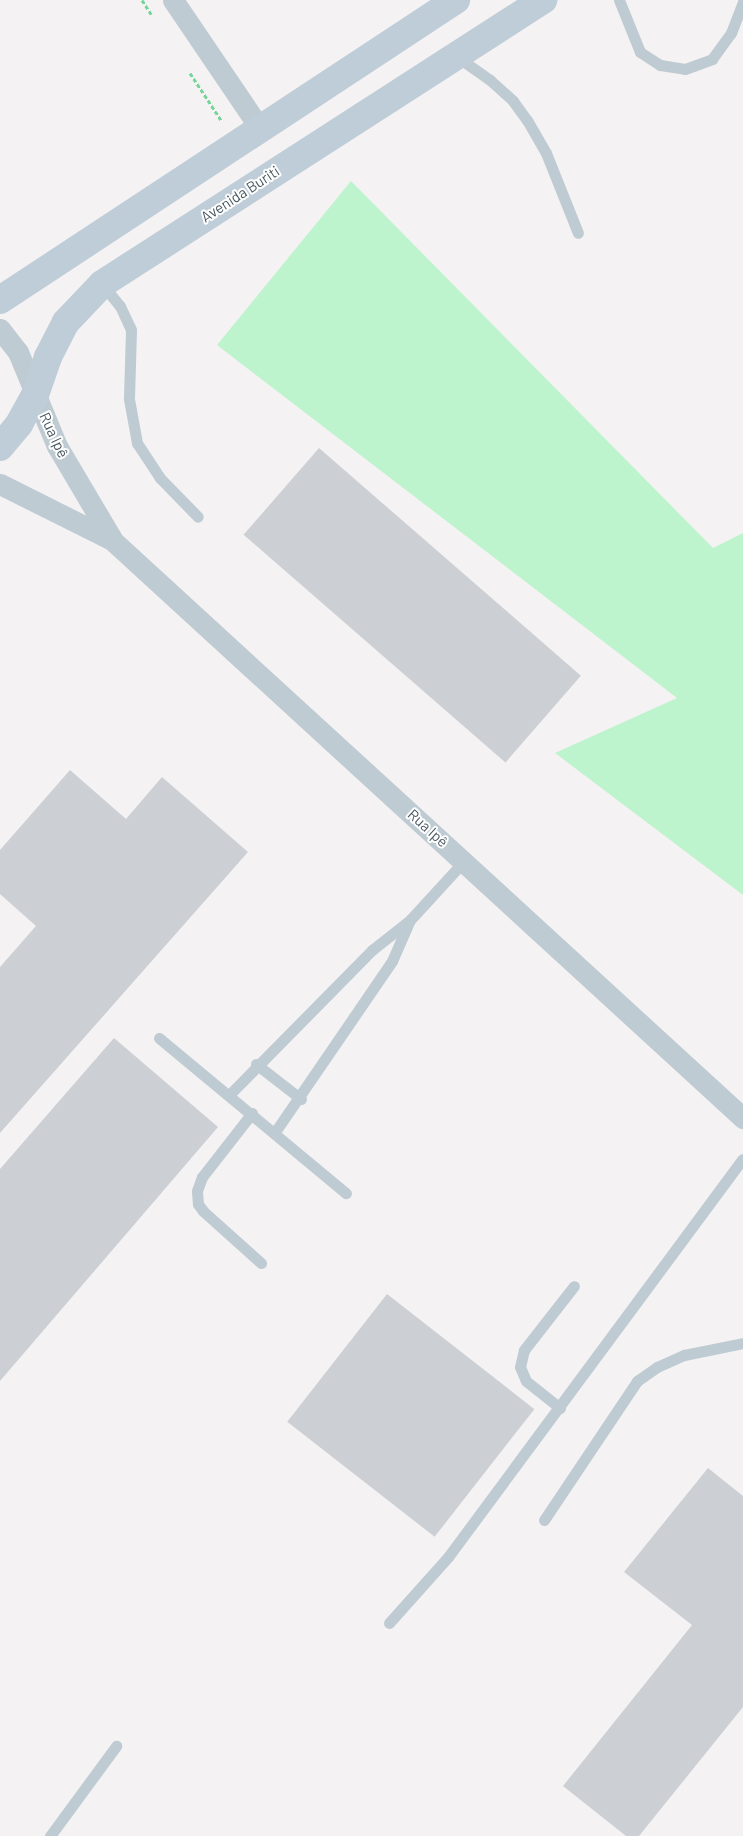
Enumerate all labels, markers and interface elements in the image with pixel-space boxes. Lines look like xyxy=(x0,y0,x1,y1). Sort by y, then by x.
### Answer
street label: Avenida Buriti xyxy=(197,162,283,226)
street label: Rua Ipê xyxy=(36,409,72,461)
street label: Rua Ipê xyxy=(404,805,452,851)

